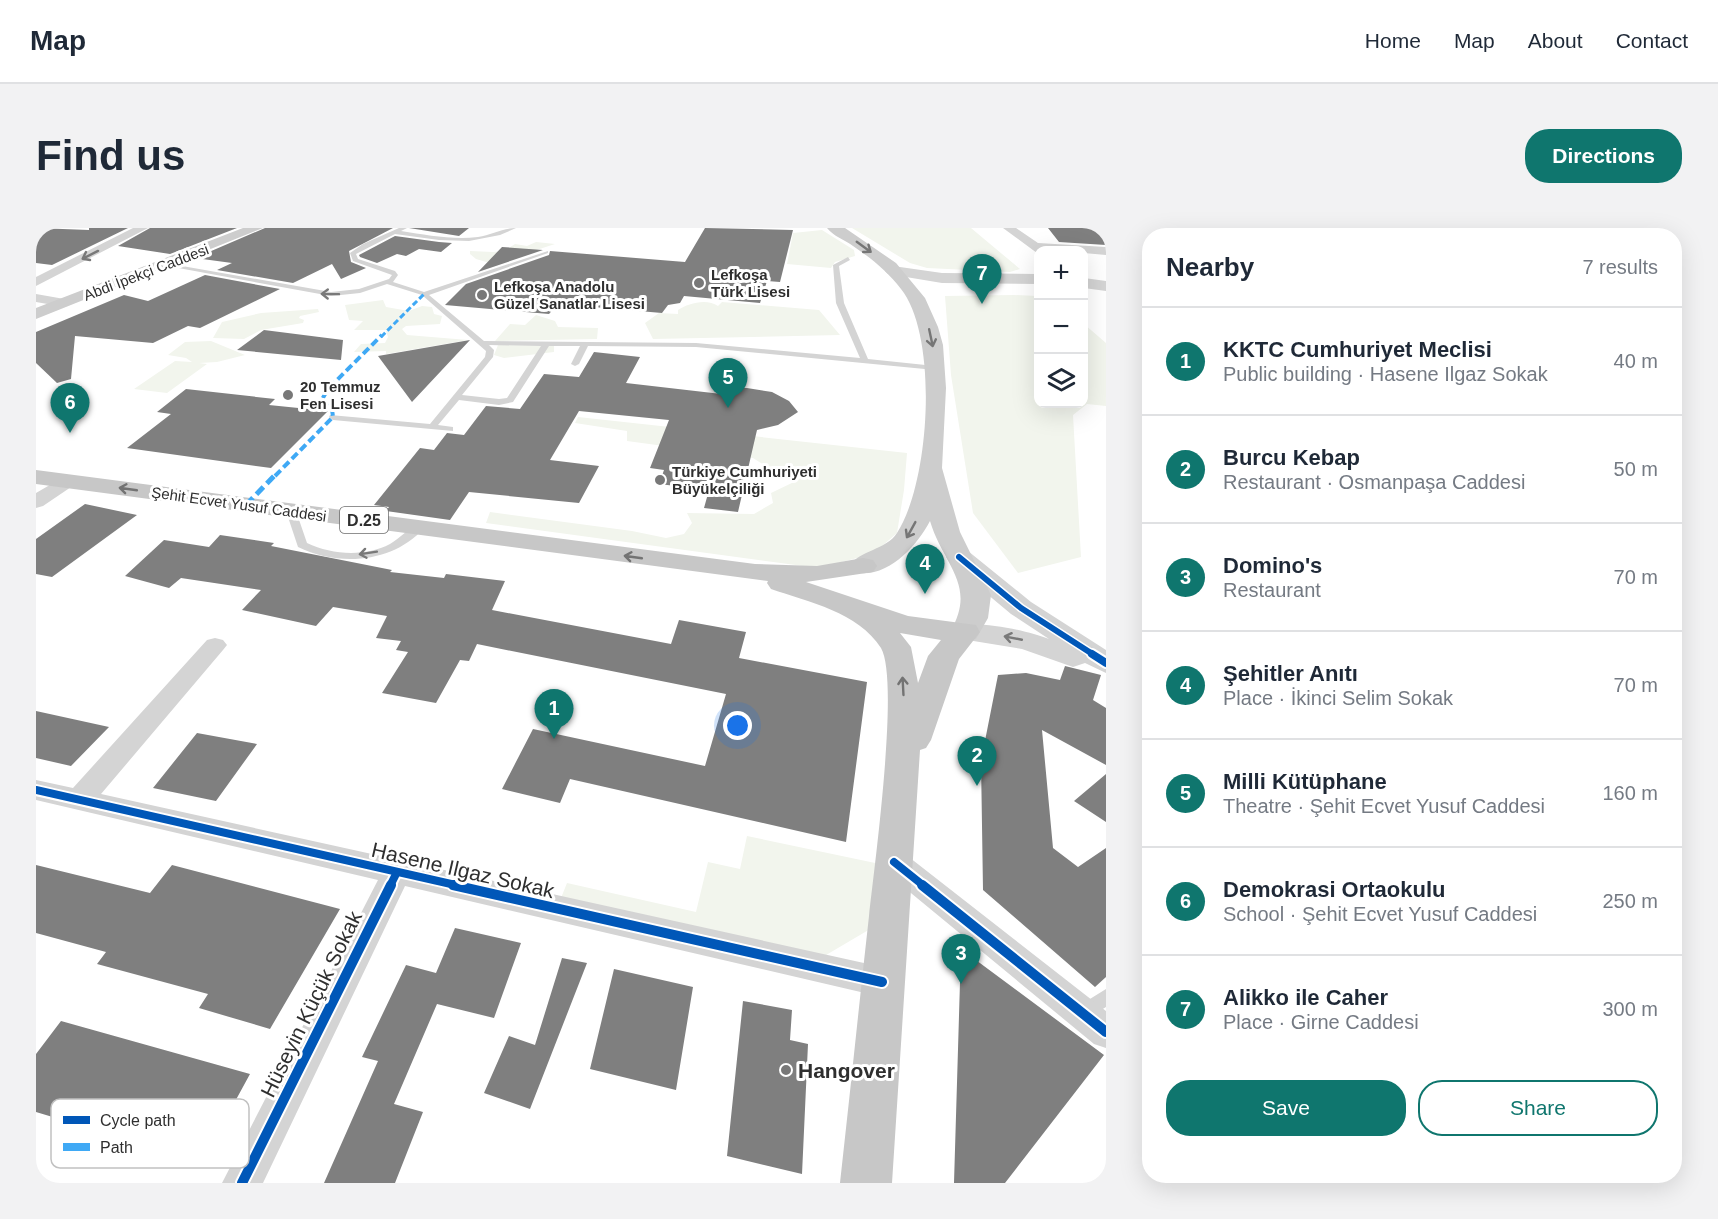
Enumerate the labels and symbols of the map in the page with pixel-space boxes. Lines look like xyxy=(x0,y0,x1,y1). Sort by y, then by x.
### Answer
street label: Abdi İpekçi Caddesi xyxy=(81,240,211,304)
one-way arrow xyxy=(856,241,872,254)
one-way arrow xyxy=(82,250,100,261)
pin: 7 xyxy=(962,254,1002,304)
place label: Lefkoşa Türk Lisesi xyxy=(711,266,790,300)
marker: Lefkoşa Türk Lisesi xyxy=(692,276,706,290)
place label: Lefkoşa Anadolu Güzel Sanatlar Lisesi xyxy=(494,278,645,312)
one-way arrow xyxy=(321,288,341,299)
marker: Lefkoşa Anadolu Güzel Sanatlar Lisesi xyxy=(475,288,489,302)
one-way arrow xyxy=(926,328,937,348)
pin: 5 xyxy=(708,358,748,408)
place label: 20 Temmuz Fen Lisesi xyxy=(300,378,381,412)
pin: 6 xyxy=(51,384,90,433)
marker: 20 Temmuz Fen Lisesi xyxy=(281,388,295,402)
place label: Türkiye Cumhuriyeti Büyükelçiliği xyxy=(672,463,817,497)
marker: Türkiye Cumhuriyeti Büyükelçiliği xyxy=(653,473,667,487)
one-way arrow xyxy=(118,483,138,494)
street label: Şehit Ecvet Yusuf Caddesi xyxy=(150,483,328,525)
road number: D.25 xyxy=(340,507,388,533)
one-way arrow xyxy=(905,521,917,538)
pin: 4 xyxy=(906,544,944,594)
one-way arrow xyxy=(359,548,378,559)
one-way arrow xyxy=(624,552,643,563)
one-way arrow xyxy=(1004,632,1023,643)
one-way arrow xyxy=(898,676,909,696)
pin: 1 xyxy=(534,690,574,739)
your location xyxy=(723,711,752,740)
pin: 2 xyxy=(958,736,996,786)
street label: Hasene Ilgaz Sokak xyxy=(369,838,557,902)
street label: Hüseyin Küçük Sokak xyxy=(256,907,366,1101)
pin: 3 xyxy=(942,934,980,984)
place label: Hangover xyxy=(798,1059,895,1082)
marker: Hangover xyxy=(779,1063,793,1077)
legend xyxy=(51,1099,249,1168)
text: Cycle path xyxy=(100,1112,176,1129)
text: Path xyxy=(100,1139,133,1156)

